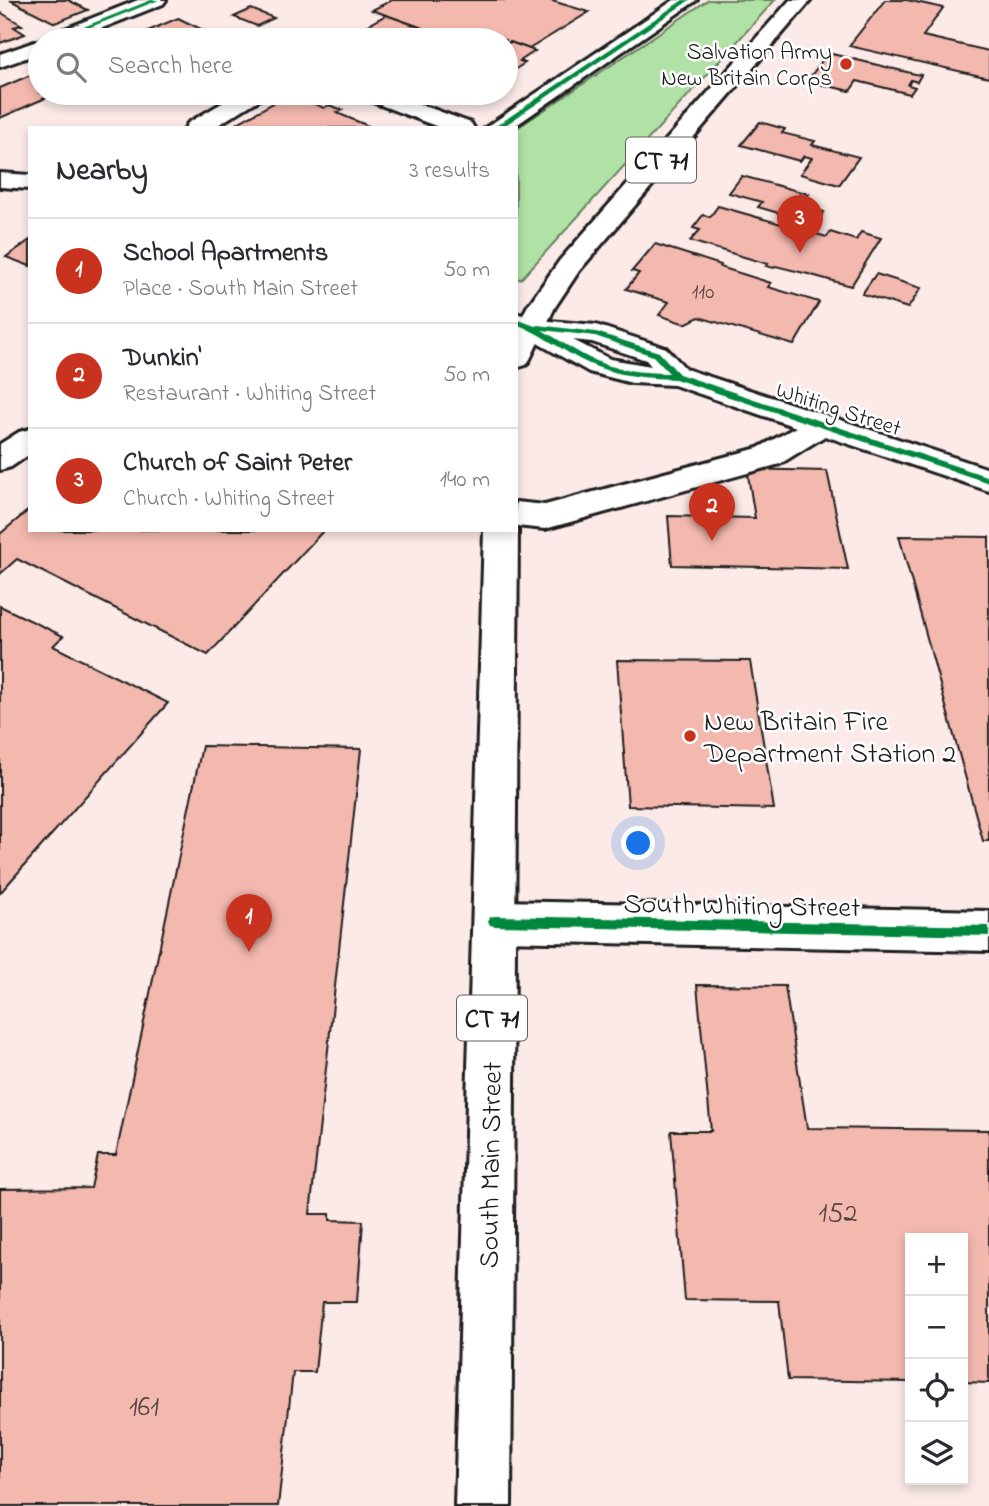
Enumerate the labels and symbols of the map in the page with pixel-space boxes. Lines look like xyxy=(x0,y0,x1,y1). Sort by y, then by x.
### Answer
place label: Salvation Army New Britain Corps xyxy=(661,37,832,96)
marker: Salvation Army New Britain Corps xyxy=(838,56,854,72)
road number: CT 71 xyxy=(626,138,696,182)
pin: 3 xyxy=(777,195,823,253)
house number: 110 xyxy=(692,278,714,308)
street label: Whiting Street xyxy=(771,375,905,447)
pin: 2 xyxy=(689,483,735,541)
place label: New Britain Fire Department Station 2 xyxy=(703,703,956,776)
marker: New Britain Fire Department Station 2 xyxy=(682,728,698,744)
your location xyxy=(621,826,655,860)
street label: South Whiting Street xyxy=(623,885,861,930)
pin: 1 xyxy=(226,894,272,952)
road number: CT 71 xyxy=(457,995,527,1040)
street label: South Main Street xyxy=(470,1061,515,1269)
house number: 152 xyxy=(819,1194,857,1235)
house number: 161 xyxy=(129,1388,159,1429)

